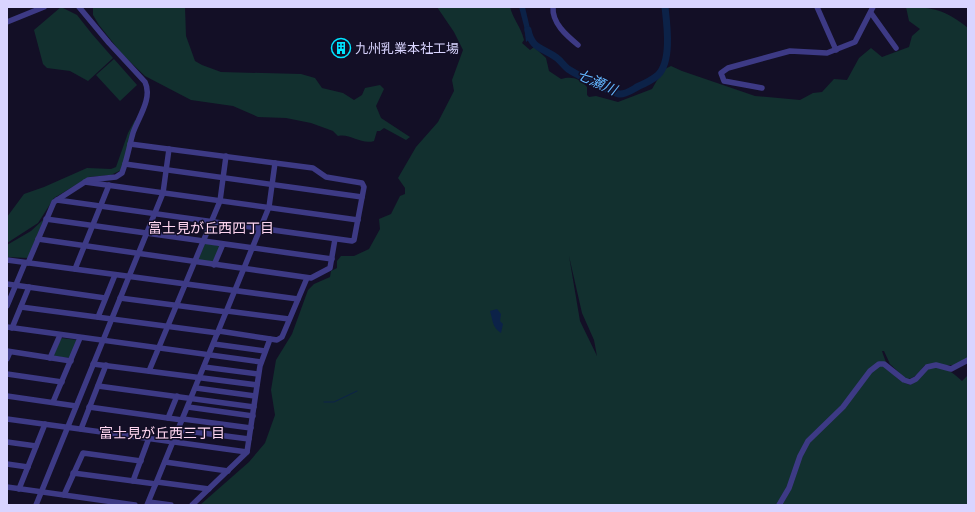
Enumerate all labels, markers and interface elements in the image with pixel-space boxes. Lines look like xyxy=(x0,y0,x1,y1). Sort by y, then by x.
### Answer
building icon: 九州乳業本社工場 xyxy=(330,37,352,59)
place label: 九州乳業本社工場 xyxy=(355,41,459,56)
water label: 七瀬川 xyxy=(575,66,621,99)
district label: 富士見が丘西四丁目 xyxy=(148,220,274,236)
district label: 富士見が丘西三丁目 xyxy=(99,425,225,441)

